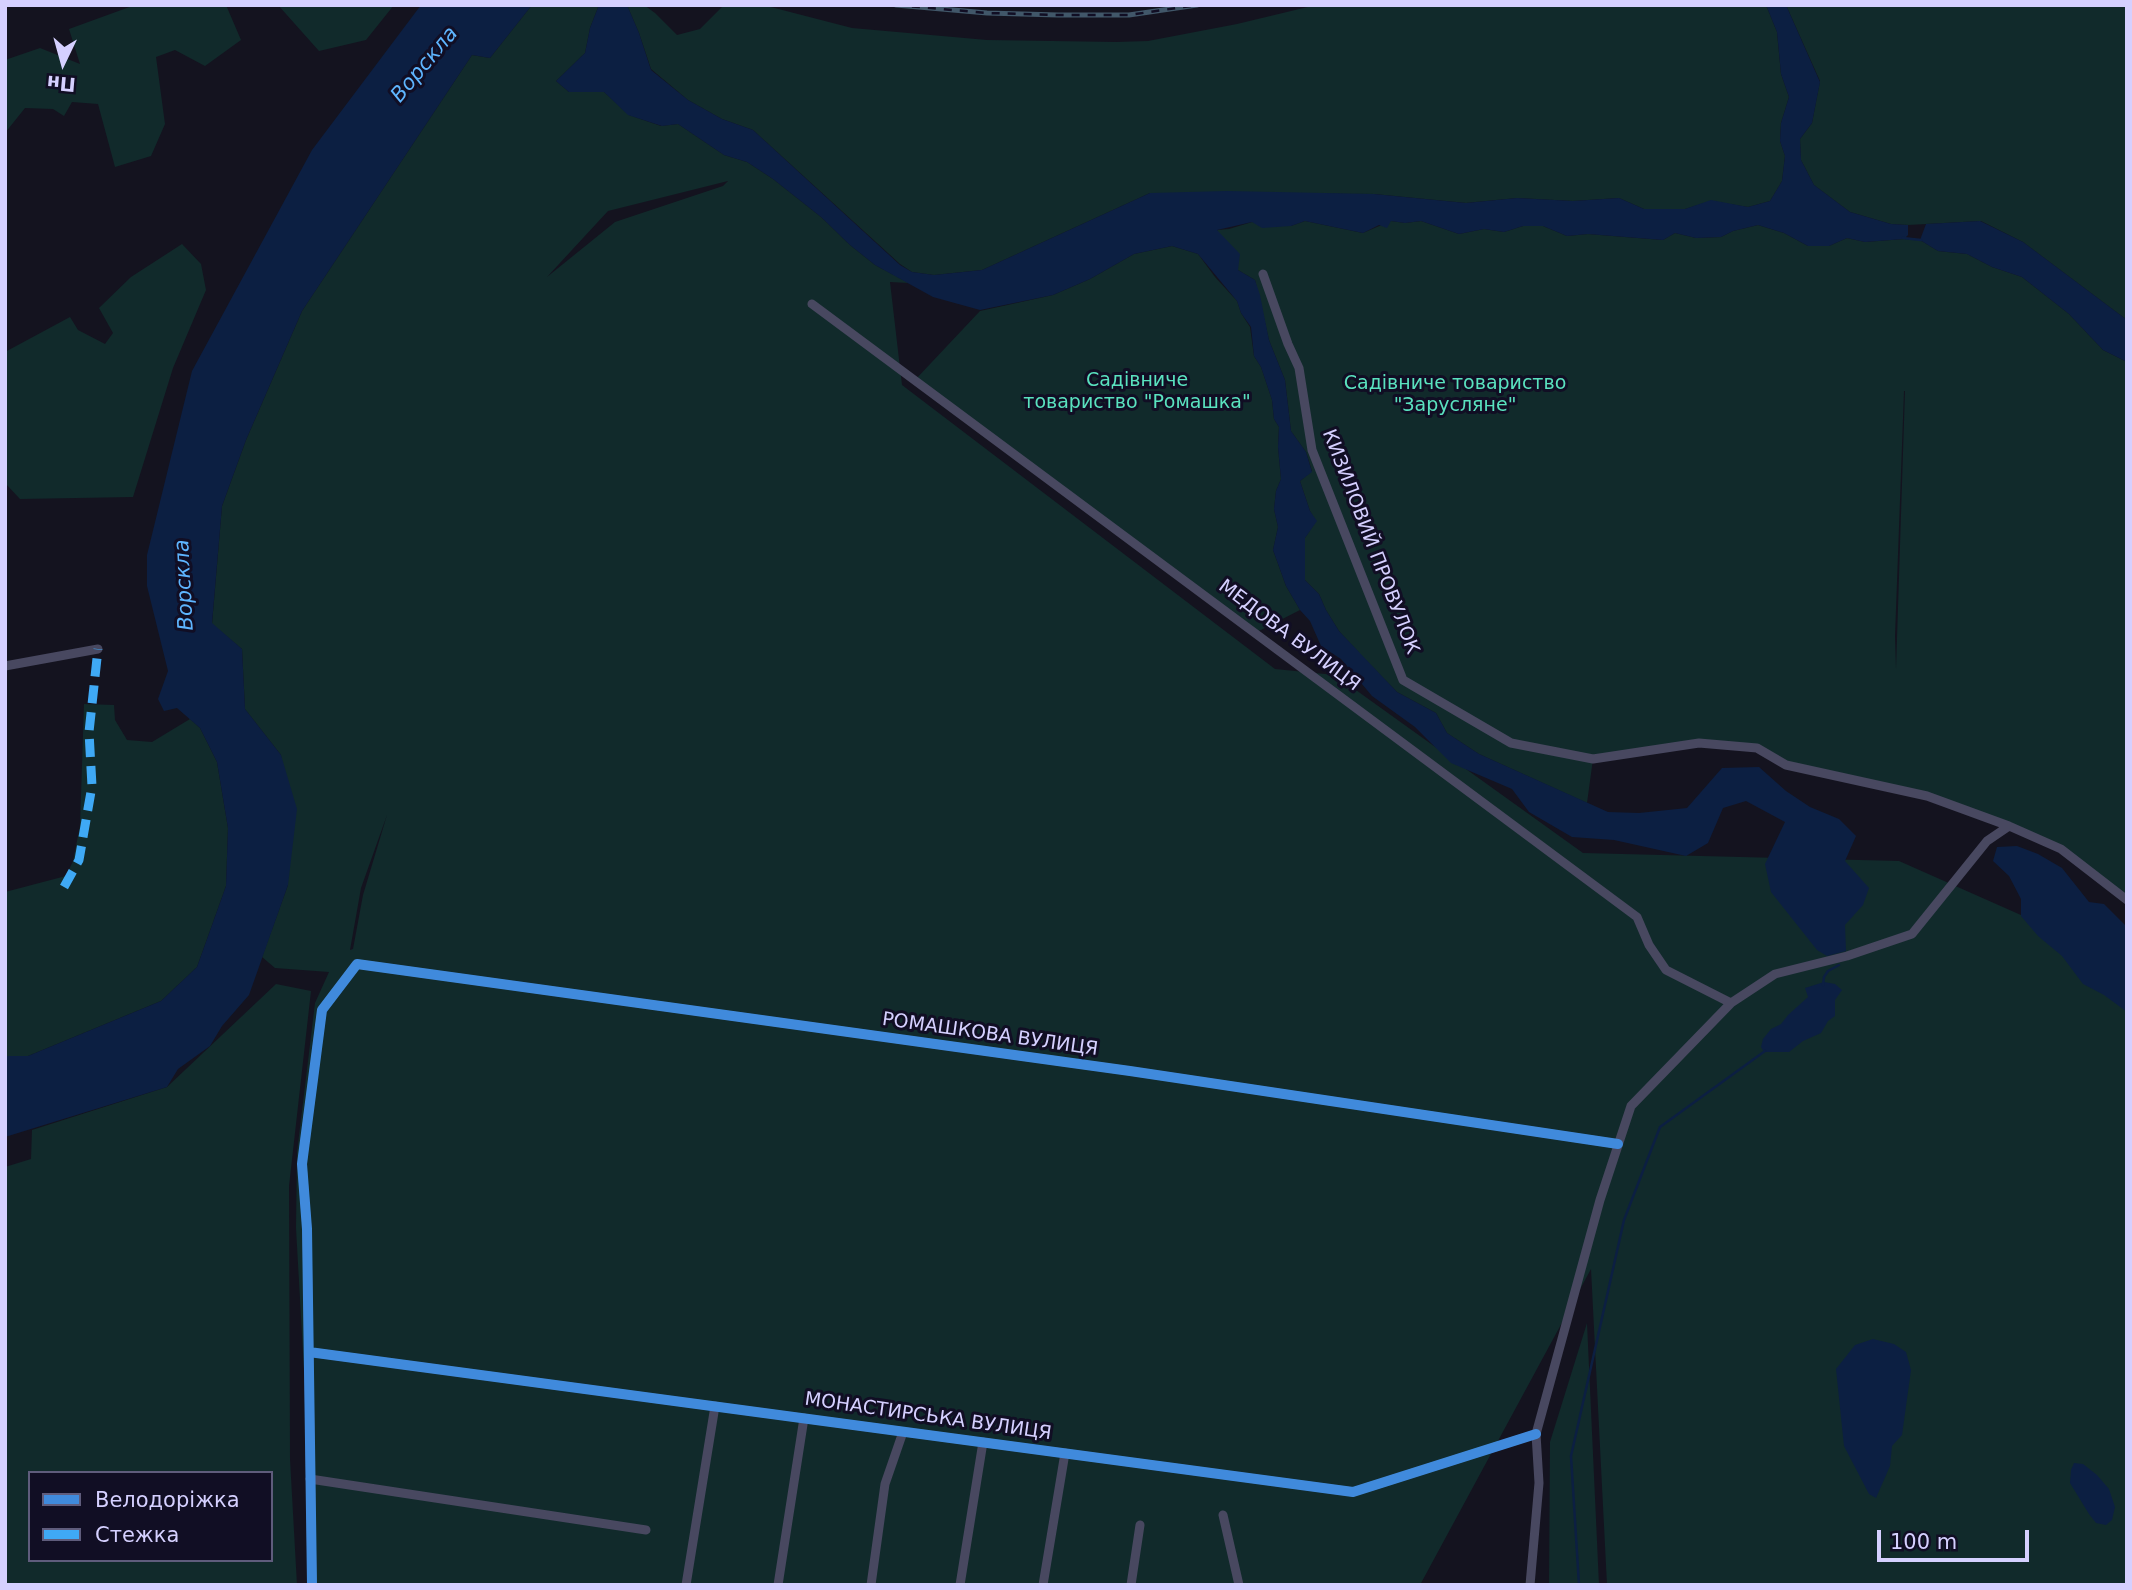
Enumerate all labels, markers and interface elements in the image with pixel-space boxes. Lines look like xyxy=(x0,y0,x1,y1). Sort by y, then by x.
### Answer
water label: Ворскла xyxy=(386,22,464,108)
north arrow xyxy=(28,28,98,98)
text: Пн xyxy=(46,72,77,96)
park label: Садівниче товариство "Ромашка" xyxy=(1023,370,1251,414)
park label: Садівниче товариство "Зарусляне" xyxy=(1344,373,1566,417)
street label: КИЗИЛОВИЙ ПРОВУЛОК xyxy=(1317,426,1423,658)
water label: Ворскла xyxy=(170,539,200,631)
street label: МЕДОВА ВУЛИЦЯ xyxy=(1214,575,1364,697)
street label: РОМАШКОВА ВУЛИЦЯ xyxy=(881,1009,1099,1061)
street label: МОНАСТИРСЬКА ВУЛИЦЯ xyxy=(803,1388,1053,1446)
legend xyxy=(28,1471,273,1562)
text: Велодоріжка xyxy=(95,1488,240,1512)
scale bar xyxy=(1880,1516,2032,1560)
text: Стежка xyxy=(95,1523,179,1547)
text: 100 m xyxy=(1890,1530,1957,1554)

